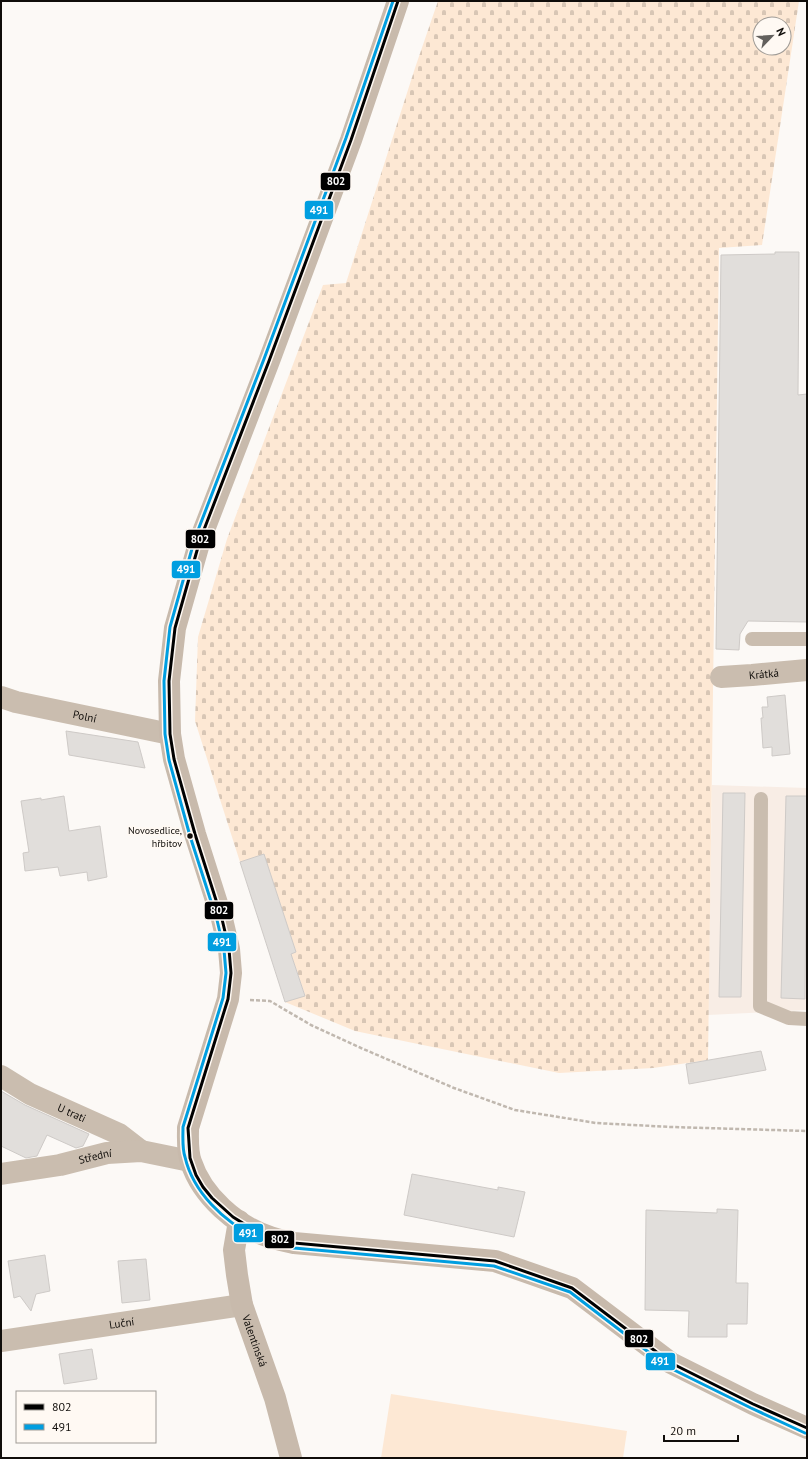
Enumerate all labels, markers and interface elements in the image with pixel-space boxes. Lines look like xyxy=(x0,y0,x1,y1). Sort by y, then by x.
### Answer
north arrow xyxy=(752,16,792,56)
text: N xyxy=(773,26,789,38)
line badge: 802 xyxy=(320,172,351,191)
text: 802 xyxy=(327,174,345,188)
line badge: 491 xyxy=(304,200,334,220)
text: 491 xyxy=(310,203,328,217)
line badge: 802 xyxy=(185,529,216,549)
text: 802 xyxy=(191,532,209,546)
line badge: 491 xyxy=(171,560,201,579)
text: 491 xyxy=(177,562,195,576)
street label: Krátká xyxy=(748,666,780,682)
street label: Polní xyxy=(72,707,98,726)
place label: Novosedlice, hřbitov xyxy=(128,824,182,850)
marker: Novosedlice, hřbitov xyxy=(185,831,195,841)
line badge: 802 xyxy=(204,901,234,920)
text: 802 xyxy=(210,903,228,917)
line badge: 491 xyxy=(207,932,237,952)
text: 491 xyxy=(213,935,231,949)
street label: U trati xyxy=(55,1100,88,1125)
street label: Střední xyxy=(77,1146,112,1167)
line badge: 491 xyxy=(233,1223,264,1243)
text: 491 xyxy=(239,1226,257,1240)
line badge: 802 xyxy=(264,1230,295,1249)
text: 802 xyxy=(271,1232,289,1246)
street label: Valentinská xyxy=(239,1312,270,1369)
street label: Luční xyxy=(108,1314,135,1332)
line badge: 802 xyxy=(624,1329,654,1348)
text: 802 xyxy=(630,1332,648,1346)
line badge: 491 xyxy=(645,1352,676,1371)
text: 491 xyxy=(651,1354,669,1368)
legend xyxy=(16,1391,156,1443)
text: 802 xyxy=(52,1399,72,1414)
scale bar xyxy=(664,1417,738,1443)
text: 491 xyxy=(52,1419,72,1434)
text: 20 m xyxy=(670,1423,696,1438)

